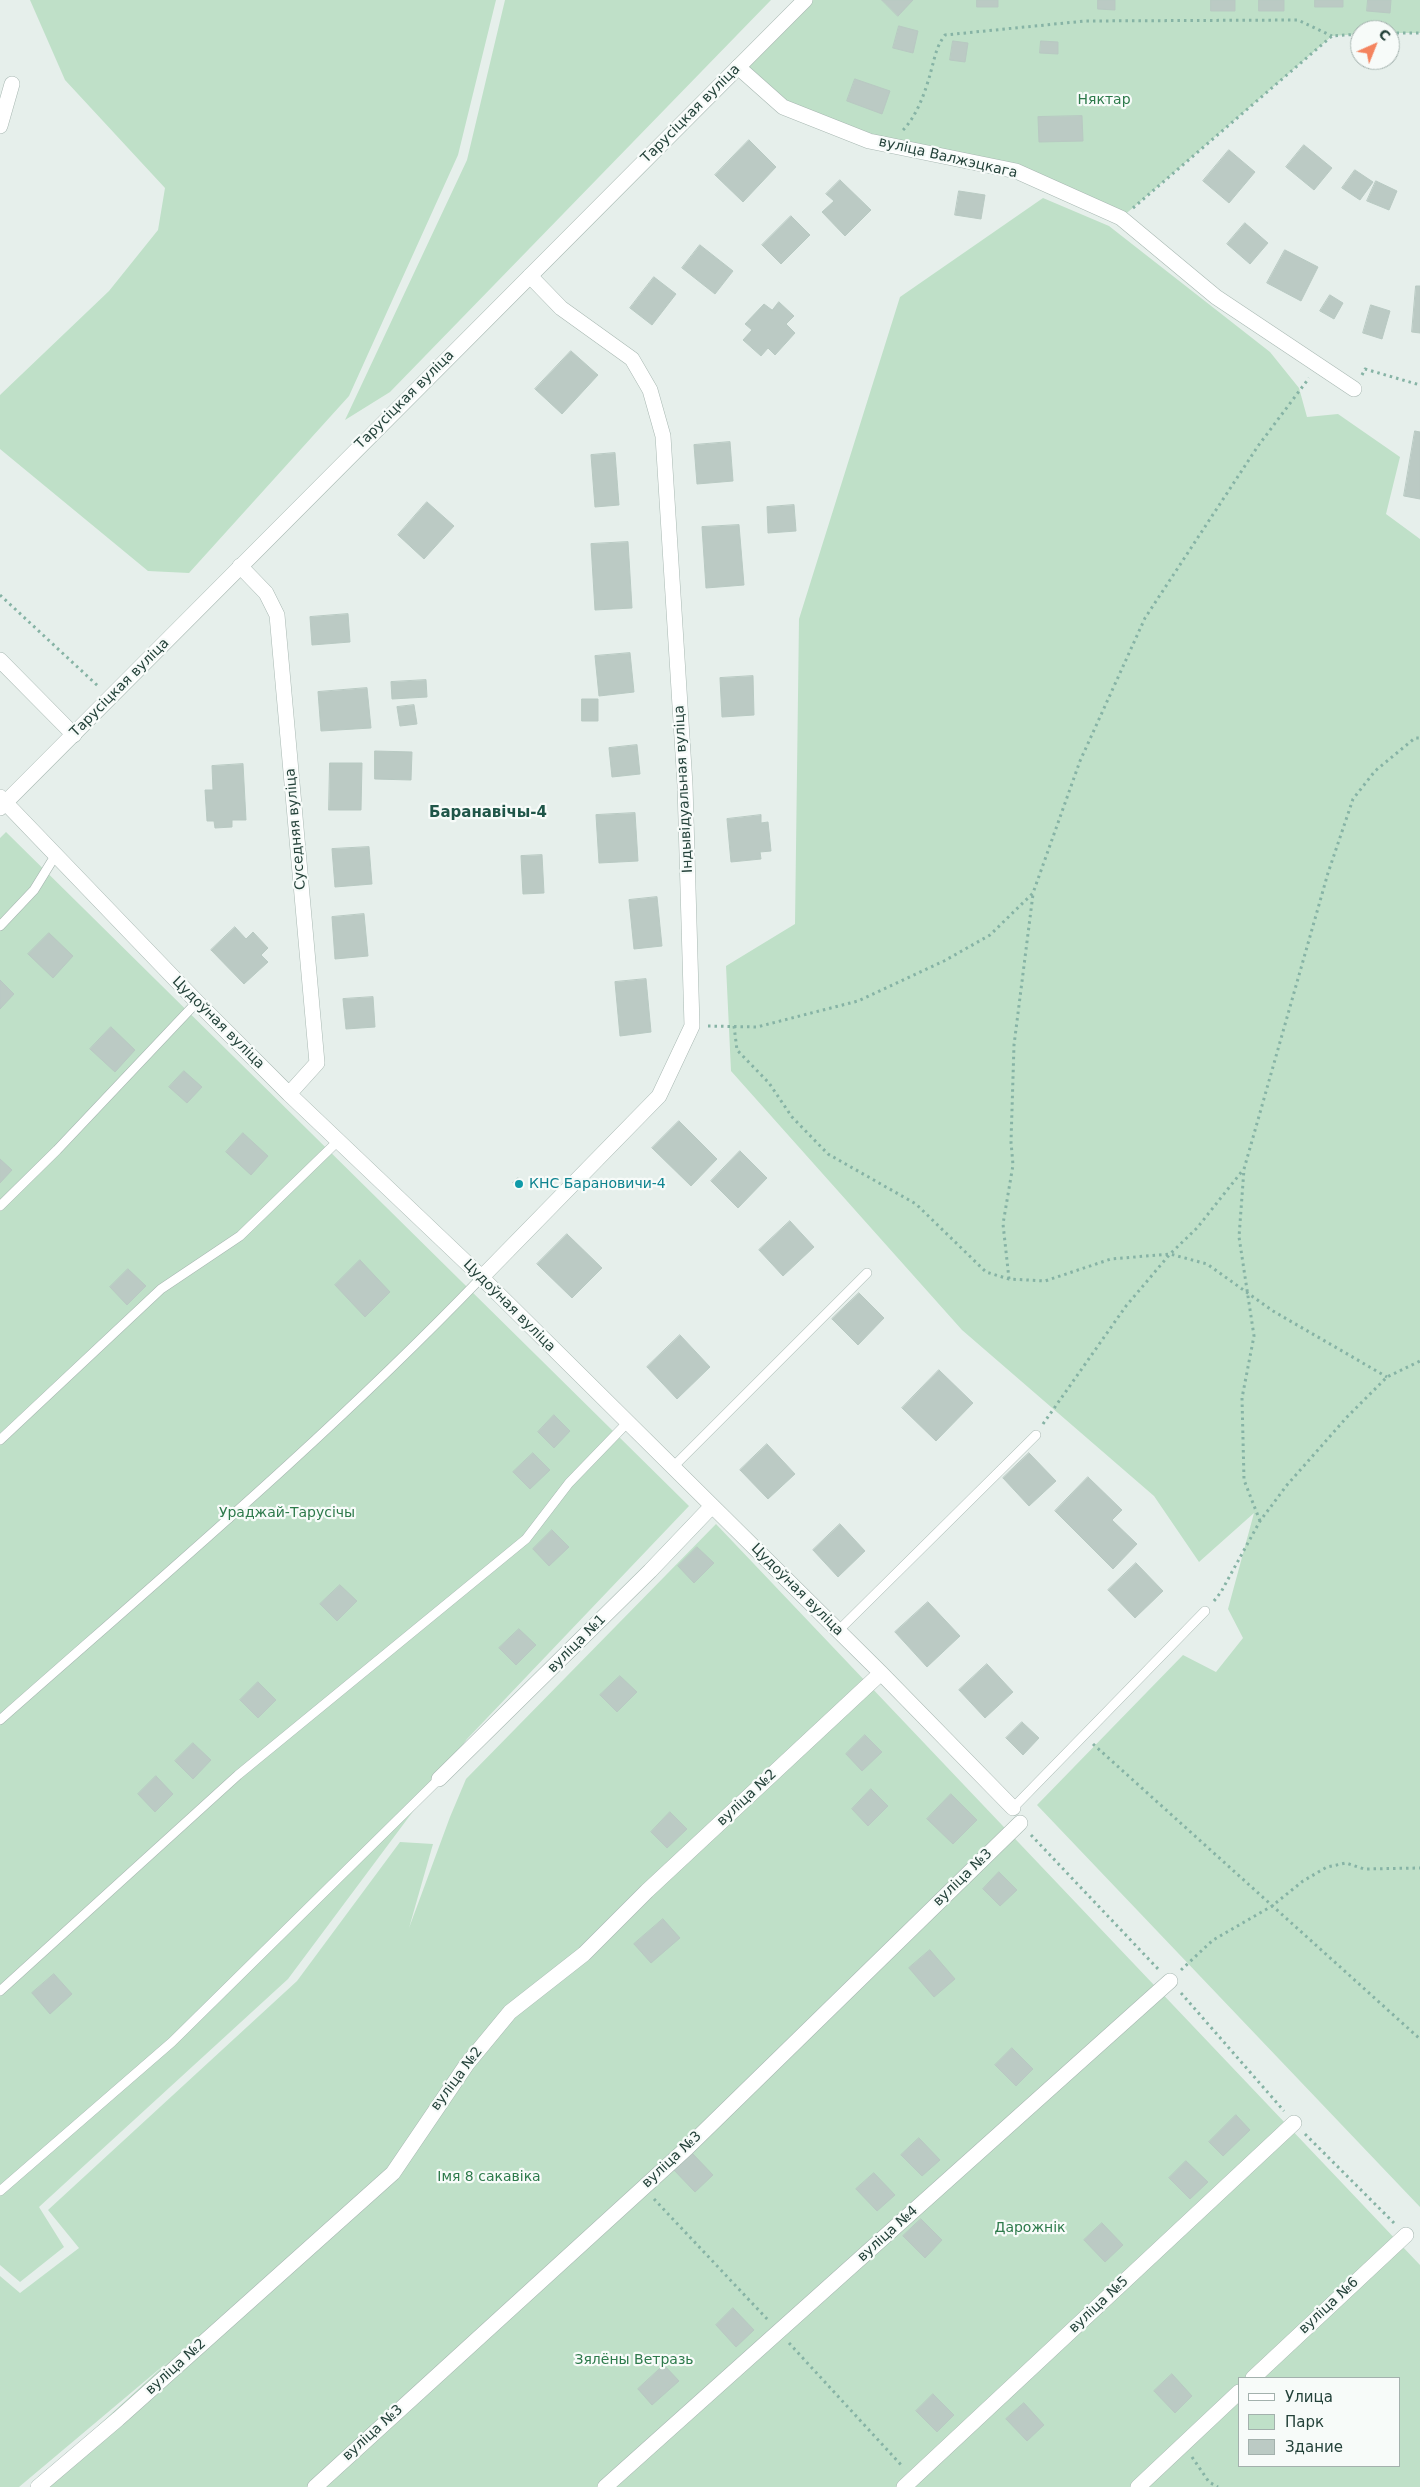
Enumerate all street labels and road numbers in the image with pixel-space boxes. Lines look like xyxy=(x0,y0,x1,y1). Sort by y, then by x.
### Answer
street label: Тарусіцкая вуліца xyxy=(638,61,744,167)
street label: вуліца Валжэцкага xyxy=(877,134,1019,182)
street label: Тарусіцкая вуліца xyxy=(352,347,458,453)
street label: Тарусіцкая вуліца xyxy=(67,635,173,741)
street label: Індывідуальная вуліца xyxy=(671,705,697,873)
street label: Суседняя вуліца xyxy=(282,768,310,890)
street label: Цудоўная вуліца xyxy=(168,973,268,1073)
street label: Цудоўная вуліца xyxy=(459,1256,559,1356)
street label: Цудоўная вуліца xyxy=(747,1540,847,1640)
street label: вуліца №1 xyxy=(544,1611,610,1677)
street label: вуліца №2 xyxy=(714,1766,780,1830)
street label: вуліца №3 xyxy=(930,1846,996,1910)
street label: вуліца №2 xyxy=(428,2044,486,2114)
street label: вуліца №3 xyxy=(639,2128,705,2192)
street label: вуліца №4 xyxy=(854,2203,922,2265)
street label: вуліца №5 xyxy=(1066,2273,1132,2337)
street label: вуліца №6 xyxy=(1296,2274,1362,2338)
street label: вуліца №2 xyxy=(142,2336,210,2398)
street label: вуліца №3 xyxy=(339,2402,407,2464)

